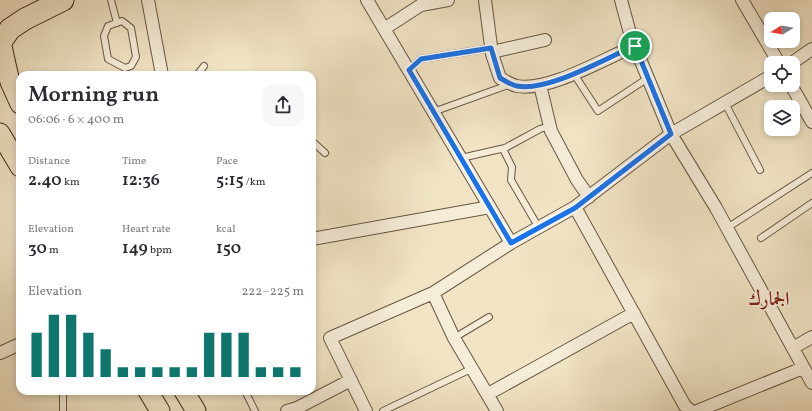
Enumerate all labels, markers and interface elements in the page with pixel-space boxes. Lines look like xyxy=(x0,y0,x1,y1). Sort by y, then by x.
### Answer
north arrow xyxy=(764,12,800,48)
map controls xyxy=(764,12,800,136)
pin xyxy=(618,29,652,63)
icon: arrive xyxy=(624,35,646,57)
button: locate xyxy=(764,56,800,92)
text: Morning run xyxy=(28,80,159,111)
button: share xyxy=(262,84,304,126)
button: layers xyxy=(764,100,800,136)
text: 06:06 · 6 × 400 m xyxy=(28,111,124,129)
text: Distance xyxy=(28,154,70,169)
text: Time xyxy=(122,154,146,169)
text: Pace xyxy=(216,154,238,169)
text: 2.40 xyxy=(28,169,62,192)
text: 12:36 xyxy=(122,169,160,192)
text: 5:15 xyxy=(216,169,244,192)
text: km xyxy=(62,175,80,190)
text: /km xyxy=(244,175,266,190)
text: Elevation xyxy=(28,222,74,237)
text: Heart rate xyxy=(122,222,171,237)
text: kcal xyxy=(216,222,236,237)
text: 30 xyxy=(28,237,47,260)
text: 149 xyxy=(122,237,148,260)
text: 150 xyxy=(216,237,241,260)
text: m xyxy=(47,243,59,258)
text: bpm xyxy=(148,243,172,258)
text: Elevation xyxy=(28,283,82,301)
text: 222–225 m xyxy=(241,283,304,301)
district label: الجمارك xyxy=(749,287,789,313)

